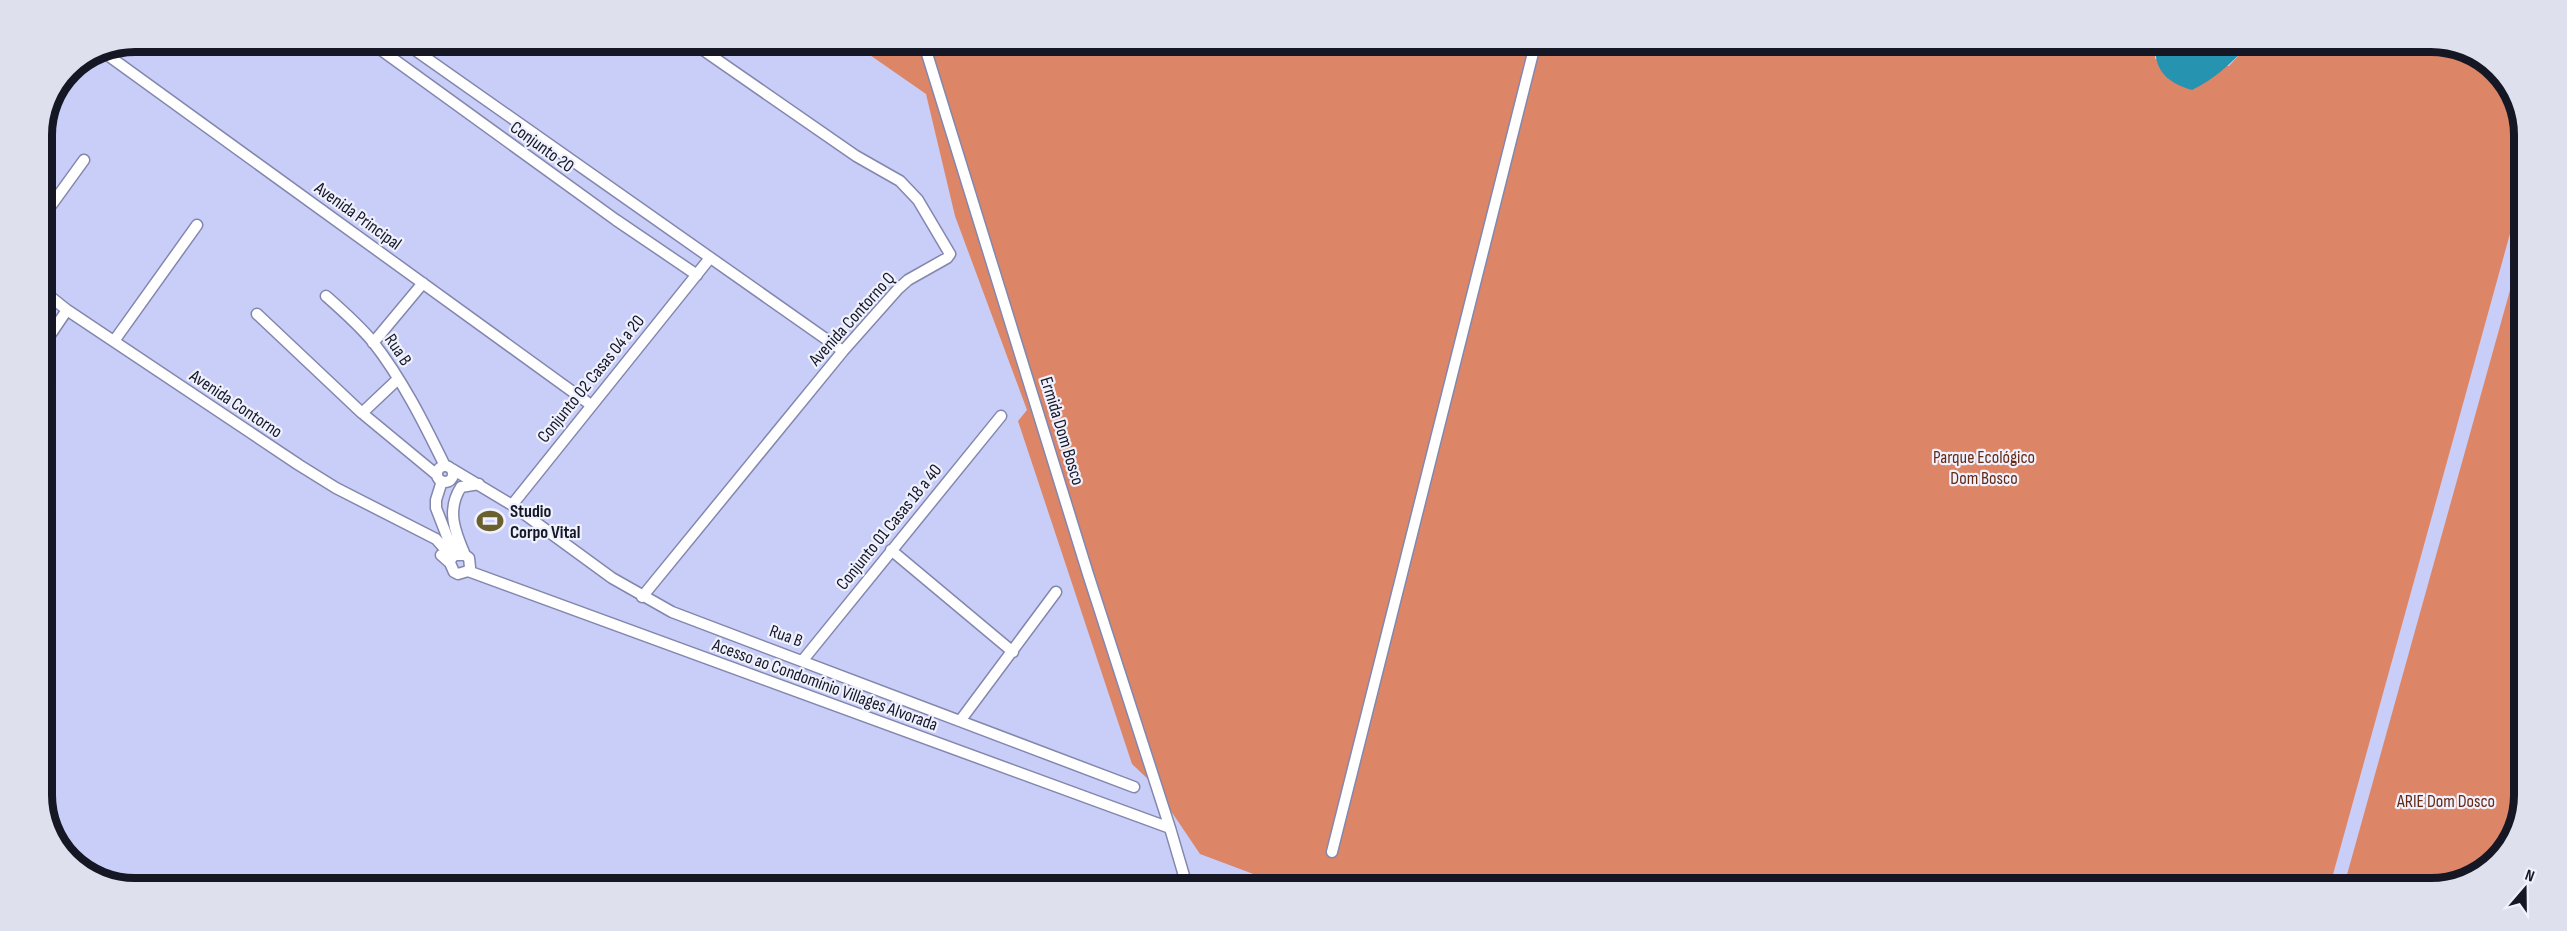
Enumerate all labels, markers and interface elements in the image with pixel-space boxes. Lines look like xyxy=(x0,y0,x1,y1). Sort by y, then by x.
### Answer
street label: Conjunto 20 xyxy=(506,117,578,177)
street label: Avenida Principal xyxy=(310,177,405,254)
street label: Avenida Contorno Q xyxy=(804,268,900,371)
street label: Conjunto 02 Casas 04 a 20 xyxy=(533,311,649,447)
street label: Rua B xyxy=(380,330,416,370)
street label: Avenida Contorno xyxy=(185,365,286,443)
street label: Ermida Dom Bosco xyxy=(1036,374,1088,488)
park label: Parque Ecológico Dom Bosco xyxy=(1933,447,2035,489)
street label: Conjunto 01 Casas 18 a 40 xyxy=(832,460,946,594)
place label: Studio Corpo Vital xyxy=(510,501,580,543)
sports icon: Studio Corpo Vital xyxy=(475,506,505,536)
street label: Rua B xyxy=(767,620,805,652)
street label: Acesso ao Condomínio Villages Alvorada xyxy=(709,634,941,736)
park label: ARIE Dom Dosco xyxy=(2396,791,2495,812)
north arrow xyxy=(2495,859,2555,919)
text: N xyxy=(2522,866,2537,887)

